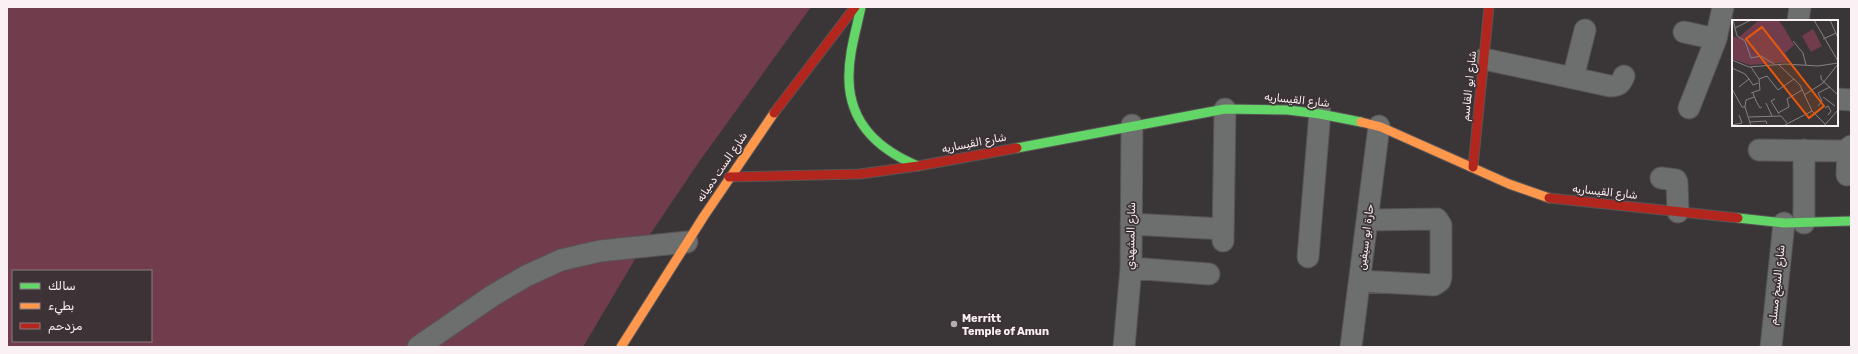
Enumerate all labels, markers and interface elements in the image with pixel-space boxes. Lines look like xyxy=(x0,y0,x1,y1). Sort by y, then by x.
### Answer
inset map xyxy=(1732,20,1838,126)
street label: شارع ابو القاسم xyxy=(1459,50,1481,122)
street label: شارع القيساريه xyxy=(1264,90,1330,112)
street label: شارع الست دميانه xyxy=(694,130,752,206)
street label: شارع القيساريه xyxy=(941,130,1008,158)
street label: شارع القيساريه xyxy=(1572,182,1638,204)
street label: شارع المشهدي xyxy=(1124,202,1140,270)
street label: حارة ابو سيفين xyxy=(1355,203,1378,271)
street label: شارع الشيخ مسلم xyxy=(1766,244,1790,326)
legend xyxy=(12,270,152,342)
text: سالك xyxy=(48,279,76,293)
text: بطيء xyxy=(48,299,74,315)
place label: Merritt Temple of Amun xyxy=(962,312,1049,338)
text: مزدحم xyxy=(48,319,83,334)
marker: Merritt Temple of Amun xyxy=(949,319,959,329)

